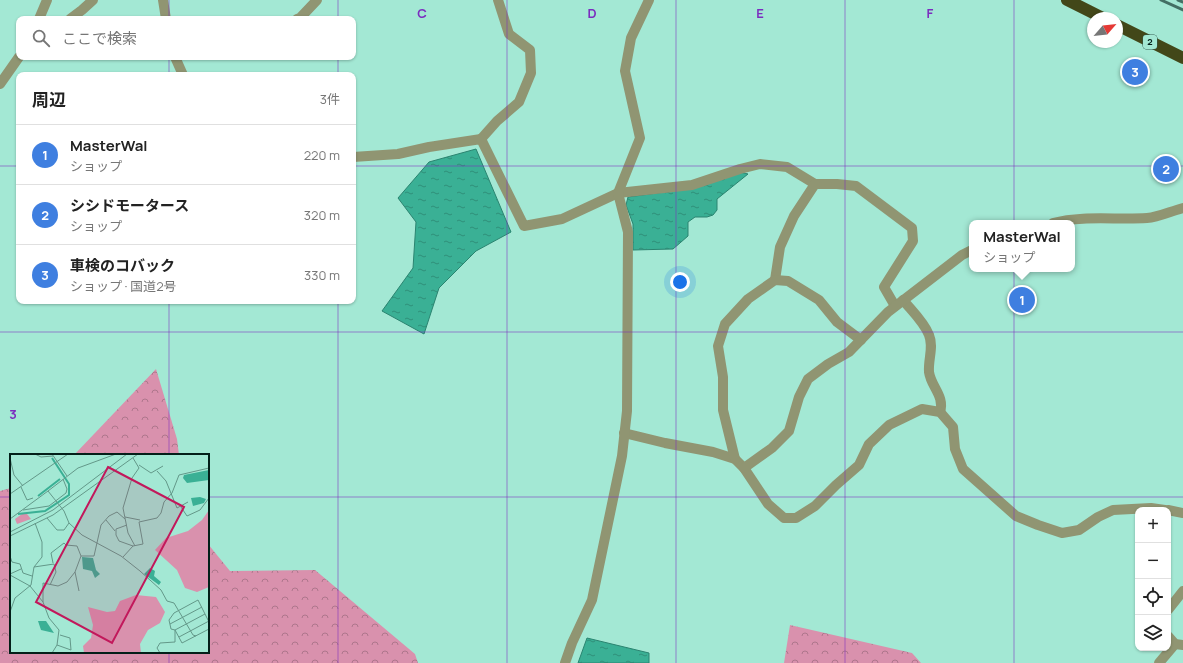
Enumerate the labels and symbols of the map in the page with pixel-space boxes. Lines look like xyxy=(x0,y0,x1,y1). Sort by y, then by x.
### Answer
text: C xyxy=(417,4,427,22)
text: D xyxy=(587,4,597,22)
text: E xyxy=(756,4,764,22)
text: F xyxy=(927,4,934,22)
north arrow xyxy=(1087,12,1123,48)
road number: 2 xyxy=(1143,35,1157,49)
pin: 3 xyxy=(1122,57,1148,87)
pin: 2 xyxy=(1153,154,1179,184)
your location xyxy=(670,272,690,292)
pin: 1 xyxy=(1009,285,1035,315)
text: 3 xyxy=(9,405,17,423)
inset map xyxy=(10,454,209,653)

